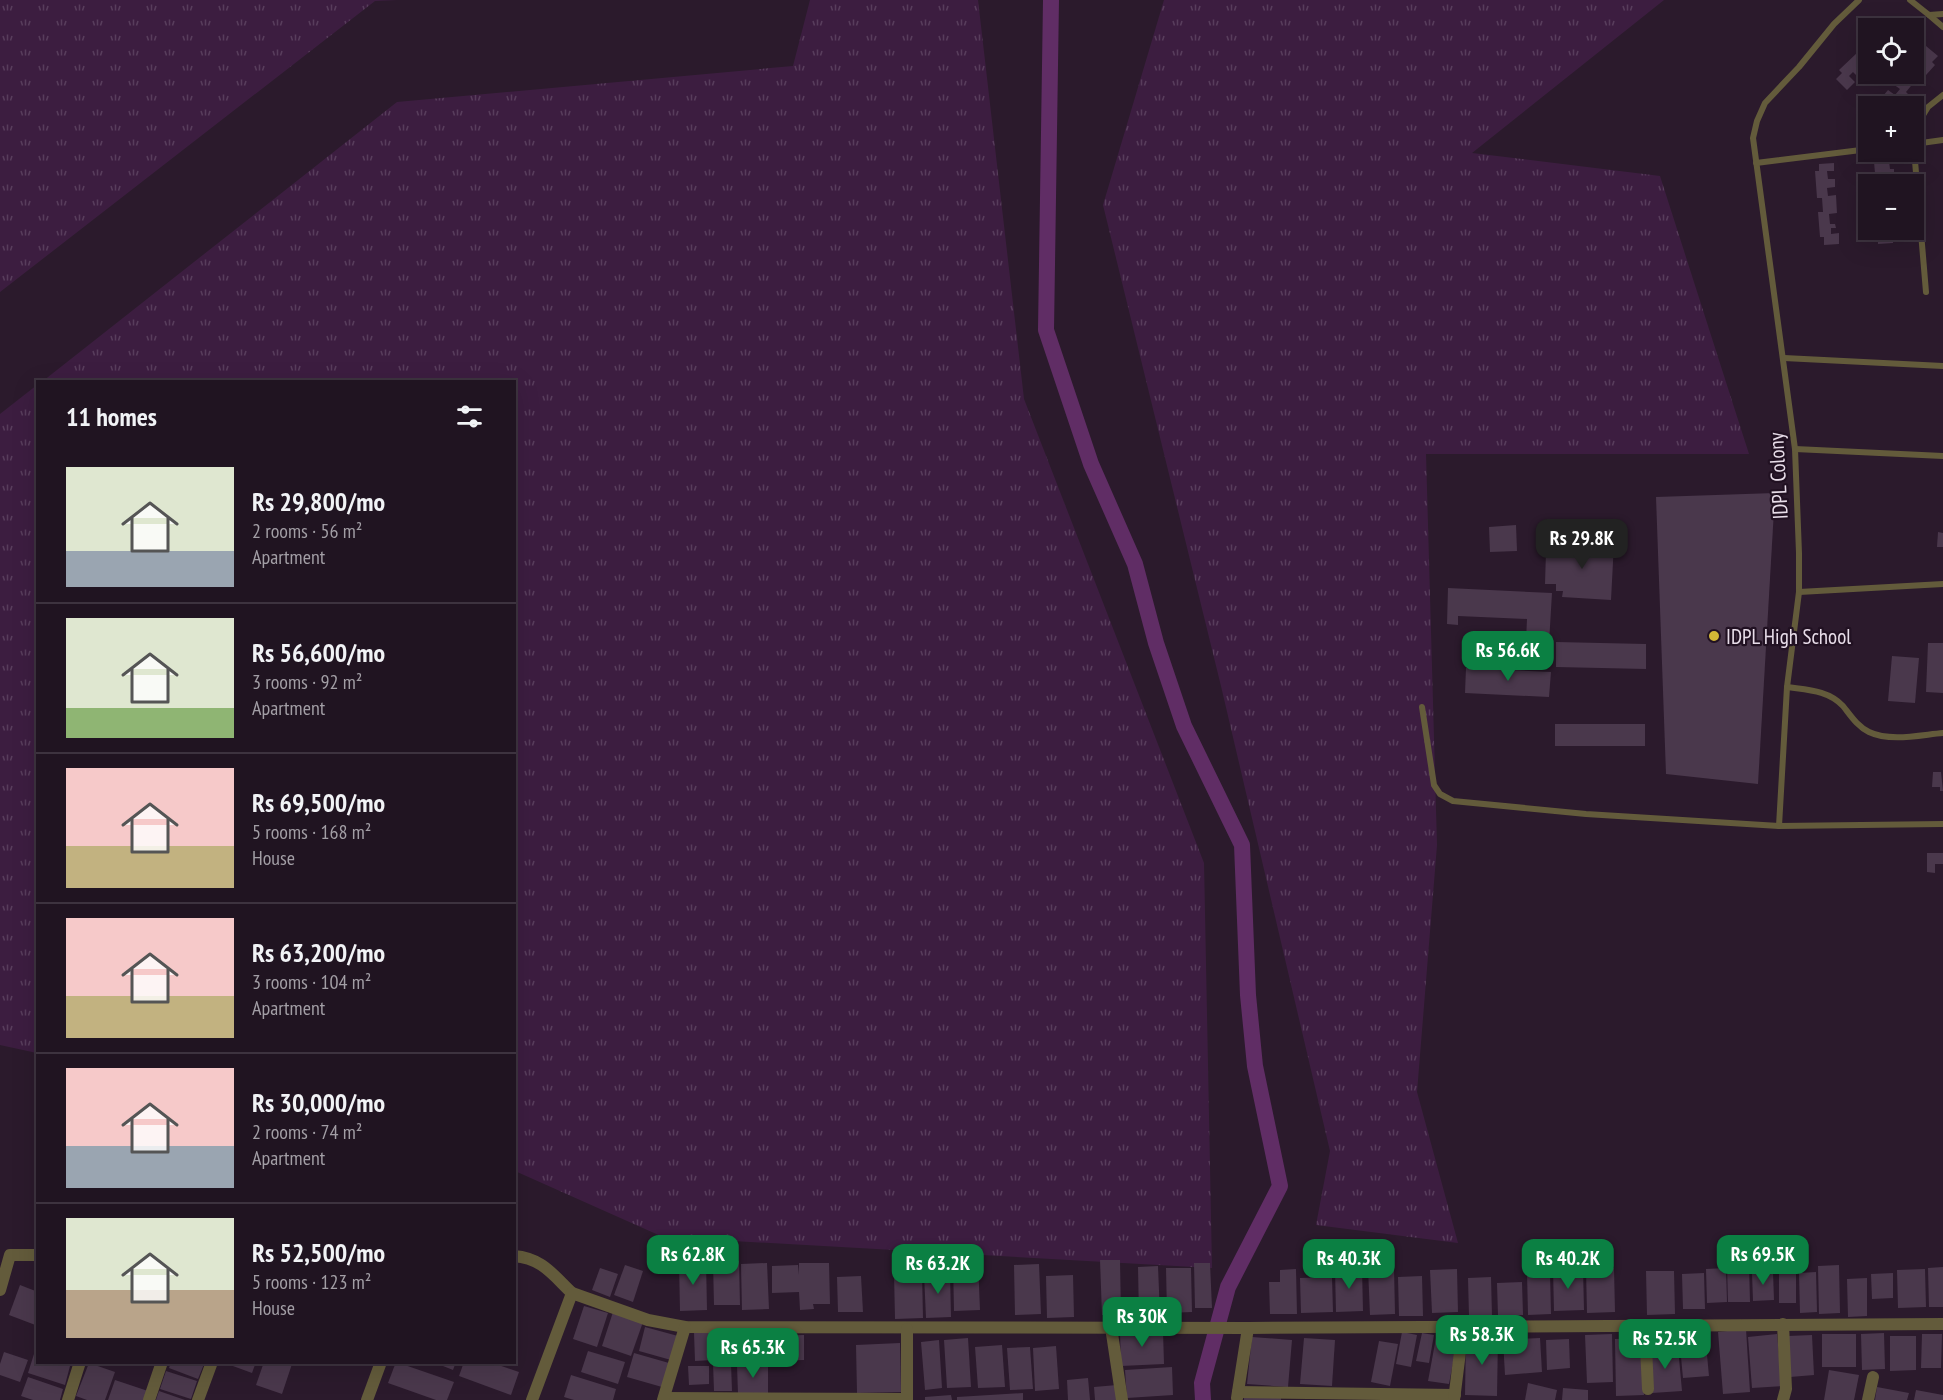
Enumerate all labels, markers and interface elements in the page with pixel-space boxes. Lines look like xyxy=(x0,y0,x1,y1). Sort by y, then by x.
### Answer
map controls xyxy=(1858,18,1924,240)
button: locate xyxy=(1858,18,1924,84)
button: + xyxy=(1858,96,1924,162)
button: − xyxy=(1858,174,1924,240)
text: 11 homes xyxy=(66,400,157,433)
icon: filters xyxy=(453,400,486,433)
street label: IDPL Colony xyxy=(1762,432,1794,520)
text: Rs 29,800/mo xyxy=(252,485,385,518)
icon: home xyxy=(114,491,186,563)
text: 2 rooms · 56 m² xyxy=(252,518,362,544)
pin: Rs 29.8K xyxy=(1520,519,1644,570)
text: Rs 29.8K xyxy=(1550,525,1614,551)
text: Apartment xyxy=(252,544,325,570)
place label: IDPL High School xyxy=(1726,623,1851,650)
marker: IDPL High School xyxy=(1707,629,1721,643)
pin: Rs 56.6K xyxy=(1446,631,1570,682)
text: Rs 56,600/mo xyxy=(252,636,385,669)
text: Rs 56.6K xyxy=(1476,637,1540,663)
icon: home xyxy=(114,642,186,714)
text: 3 rooms · 92 m² xyxy=(252,669,362,695)
text: Apartment xyxy=(252,695,325,721)
text: Rs 69,500/mo xyxy=(252,786,385,819)
icon: home xyxy=(114,792,186,864)
text: 5 rooms · 168 m² xyxy=(252,819,371,845)
text: House xyxy=(252,845,295,871)
text: Rs 63,200/mo xyxy=(252,936,385,969)
icon: home xyxy=(114,942,186,1014)
text: 3 rooms · 104 m² xyxy=(252,969,371,995)
text: Apartment xyxy=(252,995,325,1021)
text: Rs 30,000/mo xyxy=(252,1086,385,1119)
icon: home xyxy=(114,1092,186,1164)
text: 2 rooms · 74 m² xyxy=(252,1119,362,1145)
text: Apartment xyxy=(252,1145,325,1171)
pin: Rs 62.8K xyxy=(631,1235,755,1286)
pin: Rs 69.5K xyxy=(1701,1235,1825,1286)
text: Rs 52,500/mo xyxy=(252,1236,385,1269)
pin: Rs 40.3K xyxy=(1287,1239,1411,1290)
pin: Rs 40.2K xyxy=(1506,1239,1630,1290)
text: Rs 62.8K xyxy=(661,1241,725,1267)
text: Rs 69.5K xyxy=(1731,1241,1795,1267)
icon: home xyxy=(114,1242,186,1314)
pin: Rs 63.2K xyxy=(876,1244,1000,1295)
text: Rs 40.3K xyxy=(1317,1245,1381,1271)
text: Rs 40.2K xyxy=(1536,1245,1600,1271)
text: Rs 63.2K xyxy=(906,1250,970,1276)
text: 5 rooms · 123 m² xyxy=(252,1269,371,1295)
text: House xyxy=(252,1295,295,1321)
pin: Rs 30K xyxy=(1093,1297,1191,1348)
text: Rs 30K xyxy=(1117,1303,1167,1329)
pin: Rs 58.3K xyxy=(1420,1315,1544,1366)
pin: Rs 52.5K xyxy=(1603,1319,1727,1370)
text: Rs 58.3K xyxy=(1450,1321,1514,1347)
text: Rs 52.5K xyxy=(1633,1325,1697,1351)
pin: Rs 65.3K xyxy=(691,1328,815,1379)
text: Rs 65.3K xyxy=(721,1334,785,1360)

